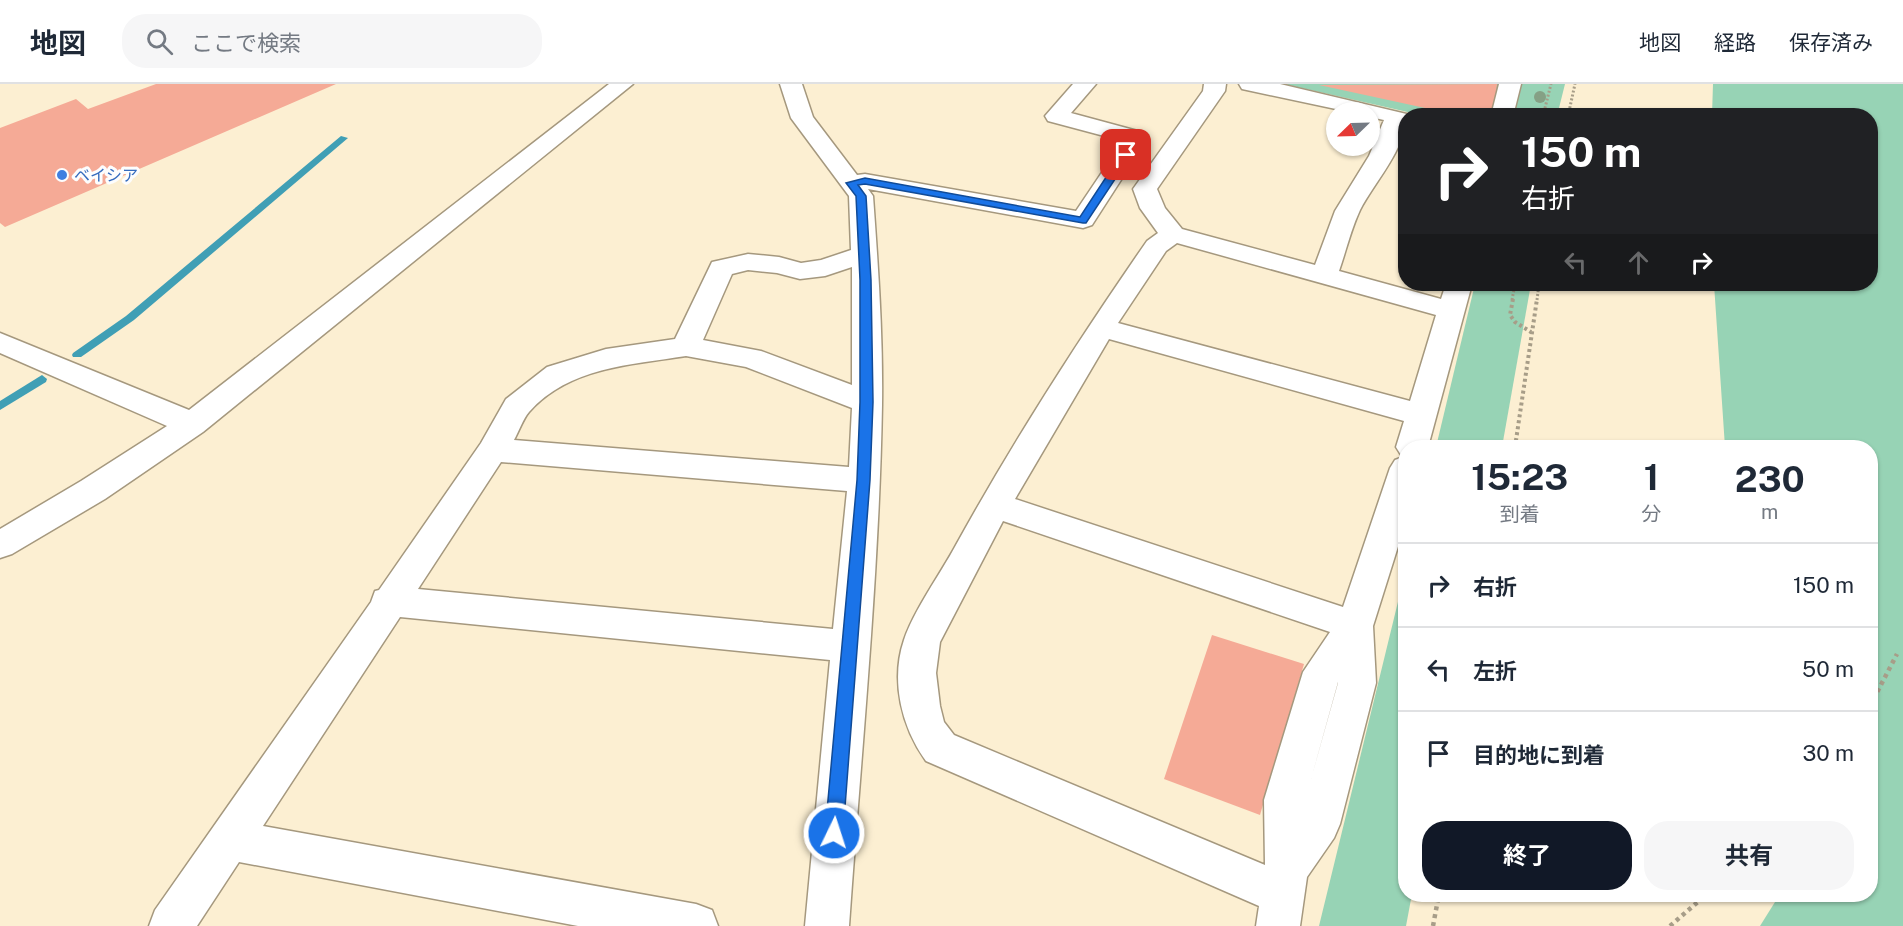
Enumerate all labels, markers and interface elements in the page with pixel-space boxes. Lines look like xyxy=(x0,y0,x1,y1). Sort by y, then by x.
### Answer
search box xyxy=(122,14,542,68)
icon: search xyxy=(143,25,176,58)
text: 地図 xyxy=(30,26,86,59)
text: ここで検索 xyxy=(191,30,301,56)
text: 地図 xyxy=(1639,30,1681,55)
text: 経路 xyxy=(1714,30,1756,55)
text: 保存済み xyxy=(1789,30,1873,55)
north arrow xyxy=(1326,102,1380,156)
map controls xyxy=(1326,102,1380,156)
text: 150 m xyxy=(1521,127,1641,176)
pin xyxy=(1100,129,1151,180)
icon: right xyxy=(1422,132,1500,210)
icon: arrive xyxy=(1109,138,1142,171)
place label: ベイシア xyxy=(74,166,138,185)
marker: ベイシア xyxy=(55,168,69,182)
text: 右折 xyxy=(1521,182,1575,214)
icon: left xyxy=(1559,246,1592,279)
icon: ahead xyxy=(1622,246,1655,279)
icon: right xyxy=(1685,246,1718,279)
text: 15:23 xyxy=(1471,456,1568,498)
text: 1 xyxy=(1644,456,1659,498)
text: 230 xyxy=(1735,458,1805,500)
text: m xyxy=(1761,500,1778,524)
text: 到着 xyxy=(1500,502,1540,526)
text: 分 xyxy=(1642,502,1662,526)
icon: right xyxy=(1422,569,1455,602)
text: 150 m xyxy=(1793,572,1854,598)
text: 右折 xyxy=(1473,574,1517,600)
icon: left xyxy=(1422,653,1455,686)
text: 50 m xyxy=(1802,656,1854,682)
text: 左折 xyxy=(1473,658,1517,684)
icon: arrive xyxy=(1422,737,1455,770)
text: 30 m xyxy=(1802,740,1854,766)
text: 目的地に到着 xyxy=(1473,742,1605,768)
position arrow xyxy=(802,801,866,865)
button: 終了 xyxy=(1422,821,1632,890)
button: 共有 xyxy=(1644,821,1854,890)

